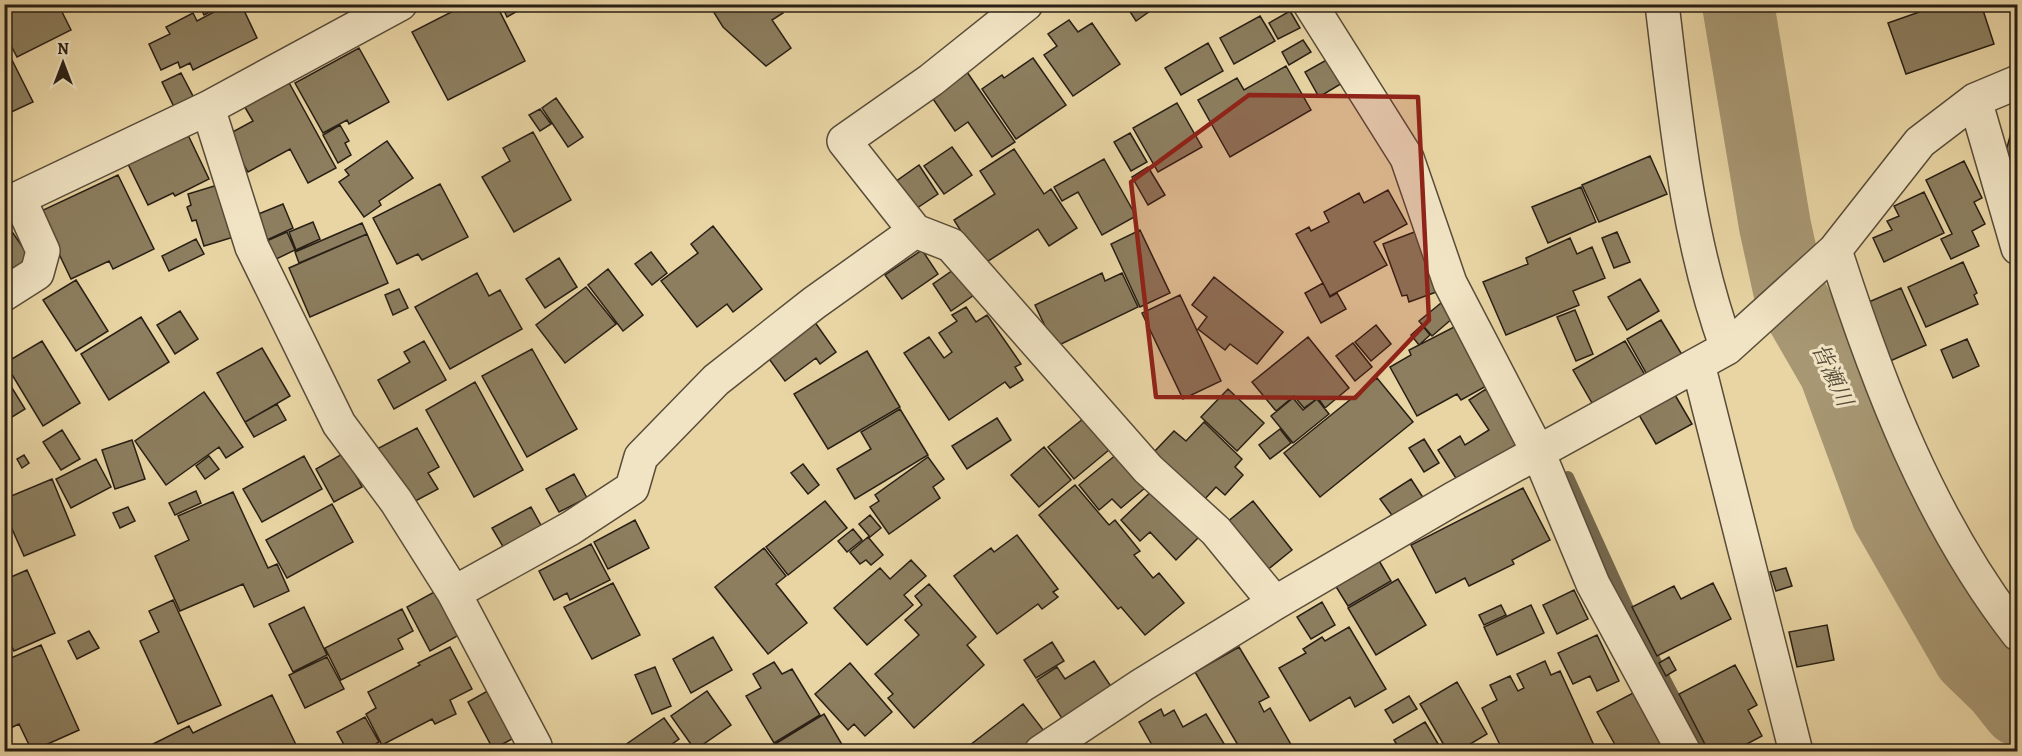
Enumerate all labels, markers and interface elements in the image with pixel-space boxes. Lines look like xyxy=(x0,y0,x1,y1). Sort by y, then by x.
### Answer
north arrow xyxy=(33,33,93,93)
text: N xyxy=(57,38,69,60)
water label: 皆瀬川 xyxy=(1804,339,1860,413)

